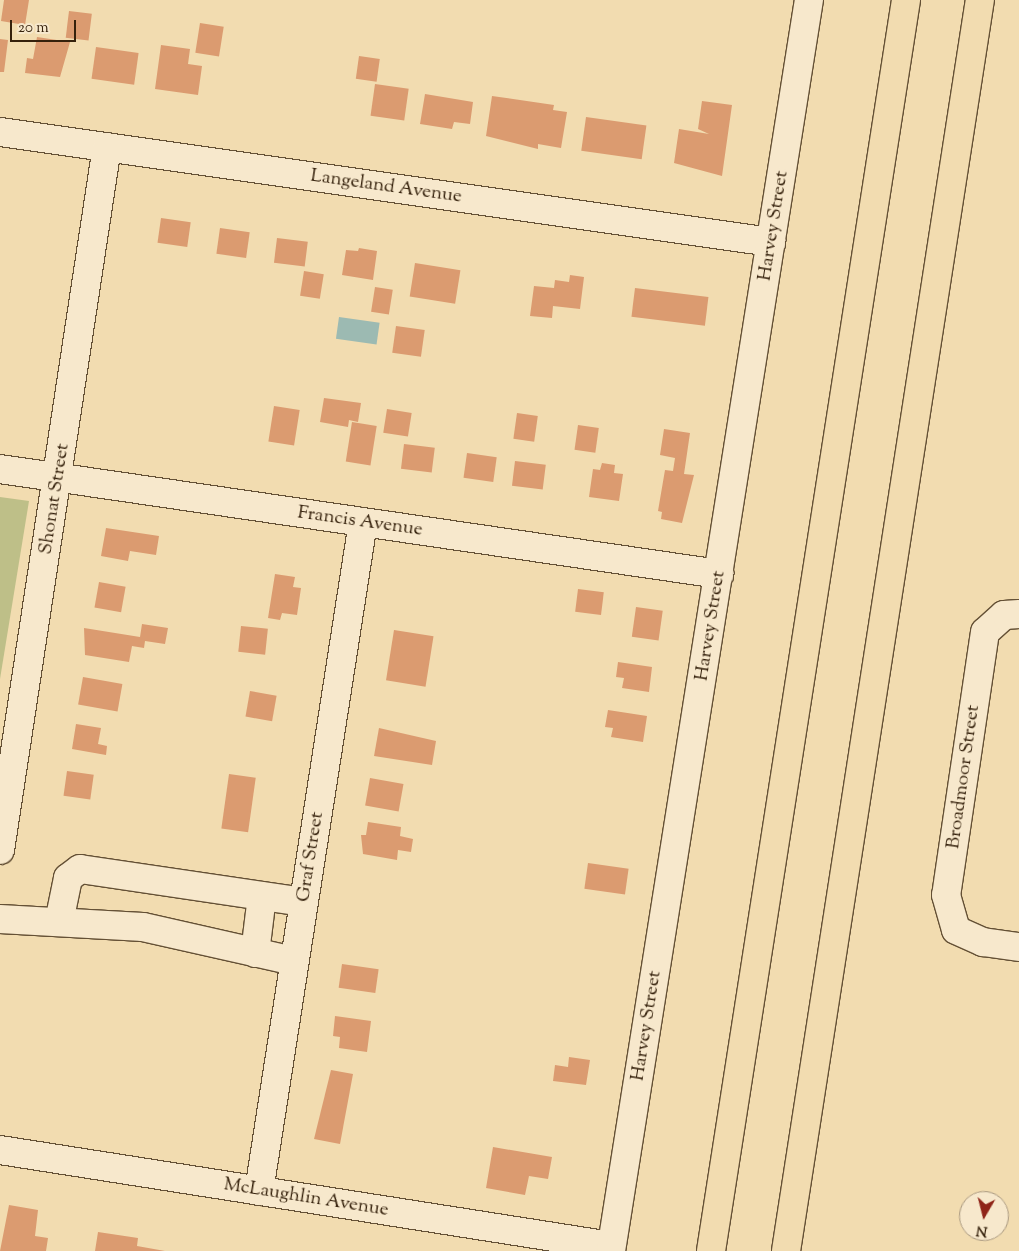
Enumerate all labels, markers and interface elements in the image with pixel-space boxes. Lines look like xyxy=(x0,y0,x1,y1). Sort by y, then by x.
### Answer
scale bar xyxy=(12,10,79,42)
text: 20 m xyxy=(18,18,49,39)
street label: Langeland Avenue xyxy=(309,165,463,209)
street label: Harvey Street xyxy=(754,169,794,283)
street label: Shonat Street xyxy=(35,442,75,556)
street label: Francis Avenue xyxy=(296,502,424,542)
street label: Harvey Street xyxy=(691,569,731,683)
street label: Broadmoor Street xyxy=(943,703,985,851)
street label: Graf Street xyxy=(293,810,329,904)
street label: Harvey Street xyxy=(627,969,667,1083)
street label: McLaughlin Avenue xyxy=(222,1174,390,1222)
north arrow xyxy=(959,1191,1009,1241)
text: N xyxy=(975,1219,989,1241)

